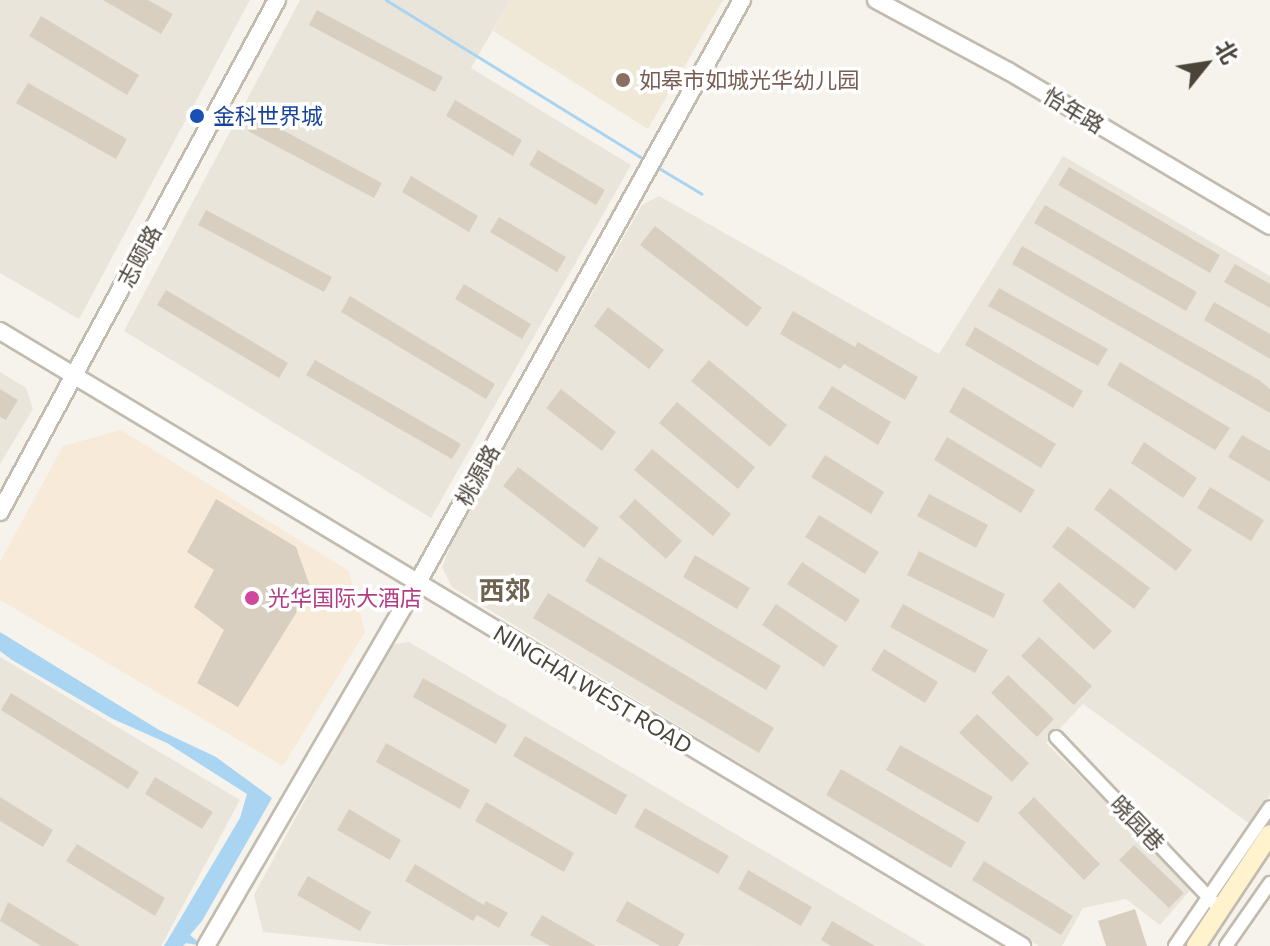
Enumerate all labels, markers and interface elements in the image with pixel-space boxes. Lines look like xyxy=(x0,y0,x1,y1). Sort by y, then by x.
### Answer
north arrow xyxy=(1166,24,1246,104)
text: 北 xyxy=(1210,35,1244,68)
place label: 如皋市如城光华幼儿园 xyxy=(639,67,859,93)
marker: 如皋市如城光华幼儿园 xyxy=(614,71,632,89)
street label: 怡年路 xyxy=(1039,82,1109,138)
place label: 金科世界城 xyxy=(213,103,323,129)
marker: 金科世界城 xyxy=(188,107,206,125)
street label: 志颐路 xyxy=(112,221,166,291)
street label: 桃源路 xyxy=(449,440,505,510)
district label: 西郊 xyxy=(479,574,531,606)
place label: 光华国际大酒店 xyxy=(268,585,422,611)
marker: 光华国际大酒店 xyxy=(243,589,261,607)
street label: NINGHAI WEST ROAD xyxy=(489,619,697,759)
street label: 晓园巷 xyxy=(1106,790,1170,856)

